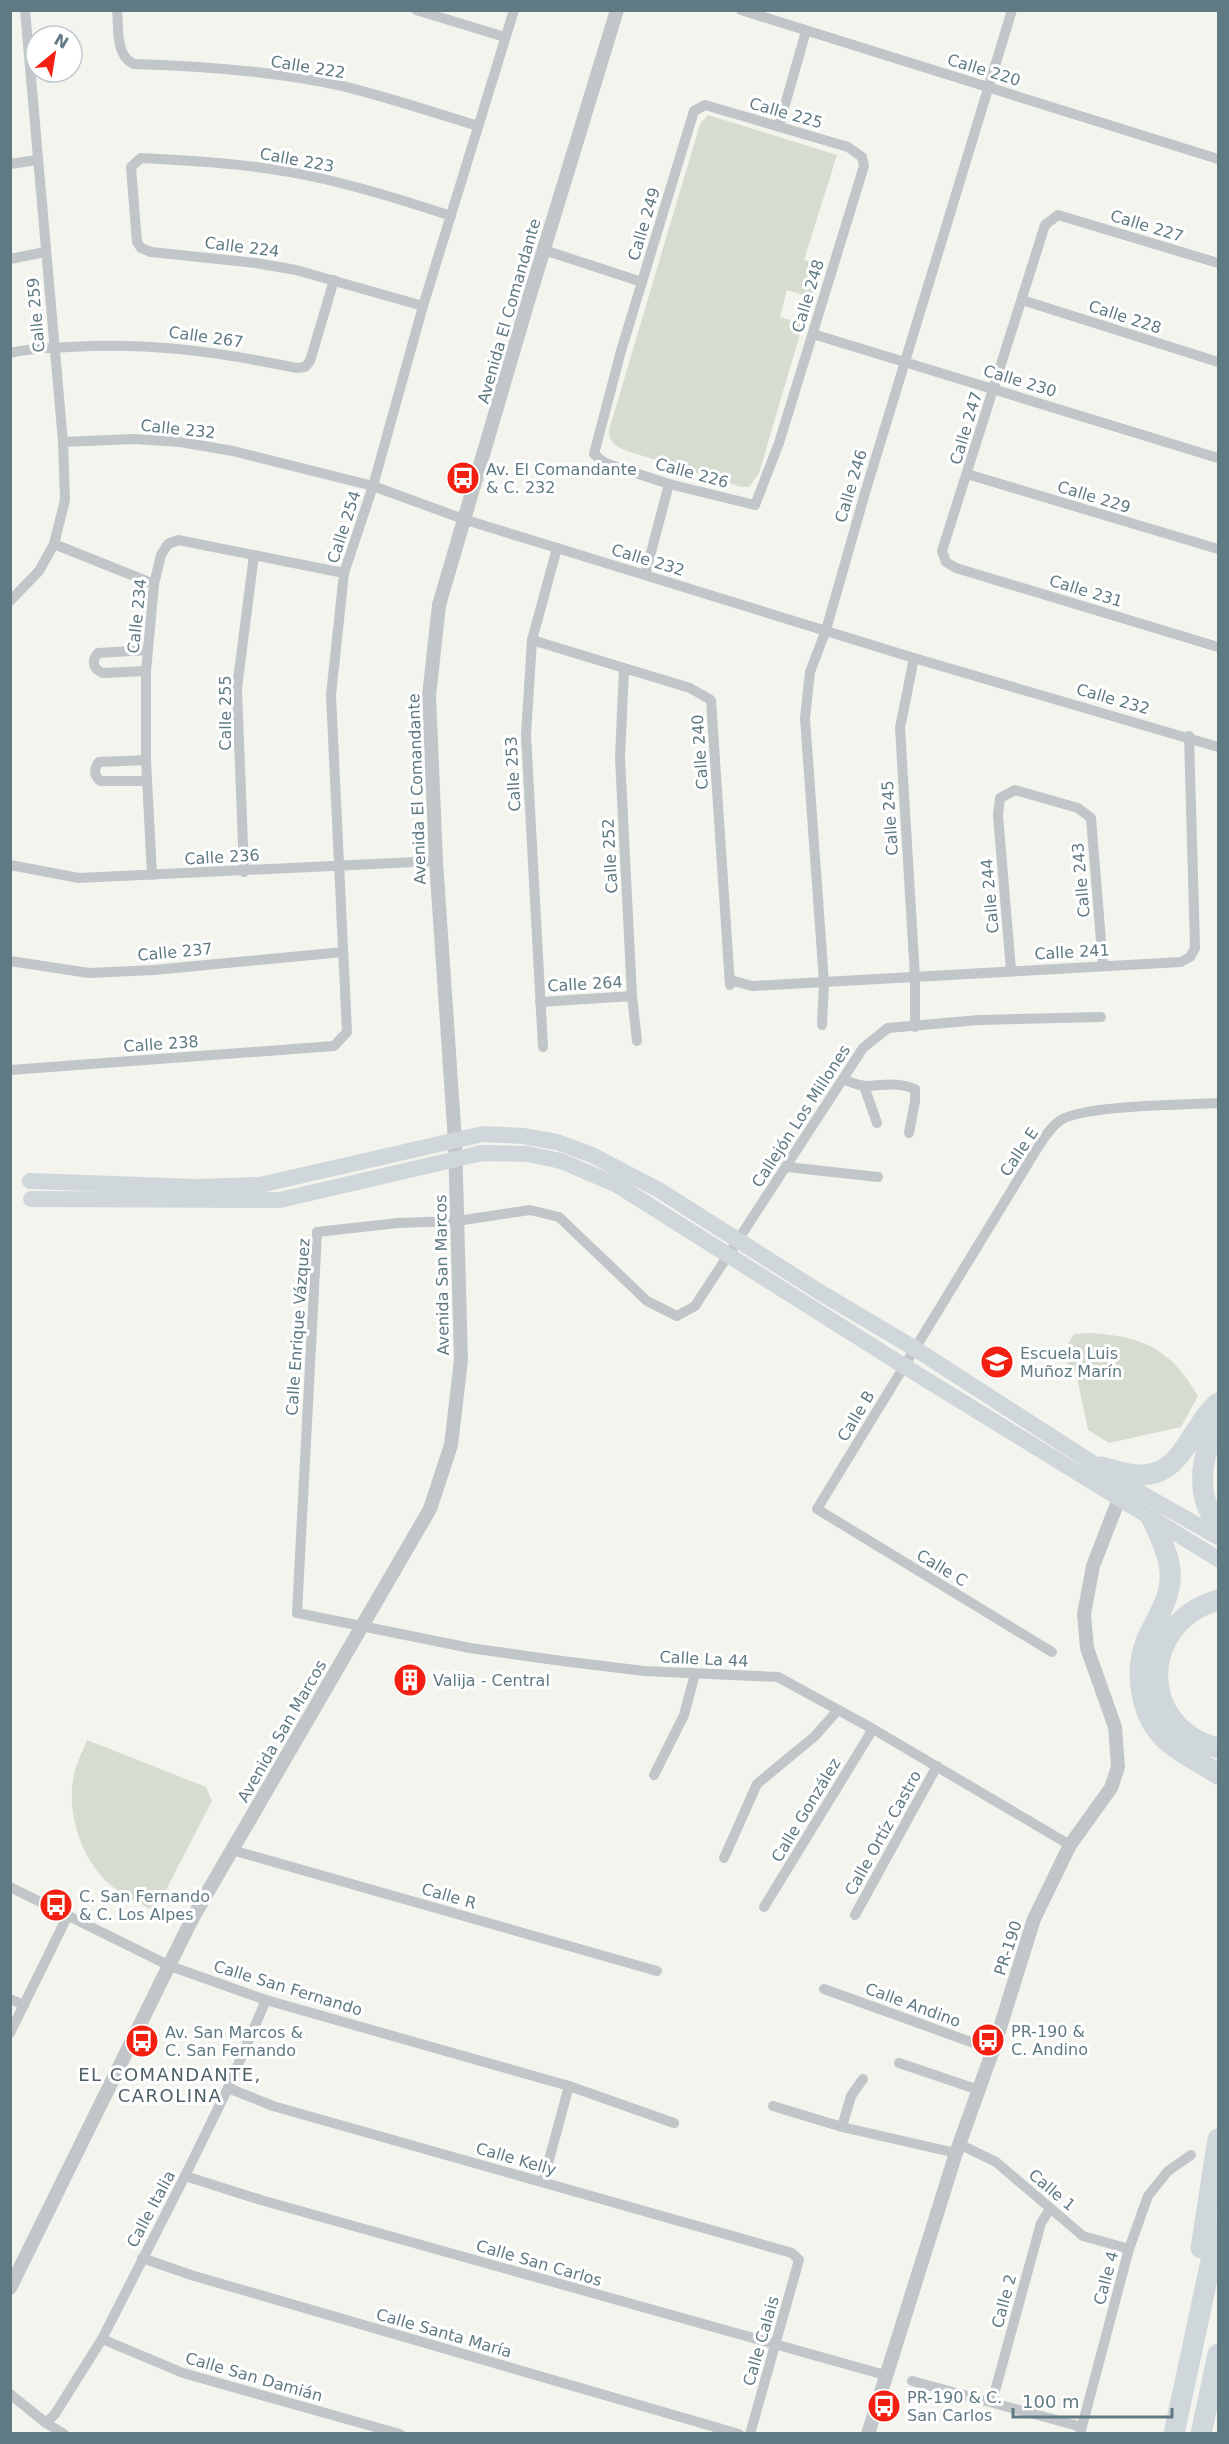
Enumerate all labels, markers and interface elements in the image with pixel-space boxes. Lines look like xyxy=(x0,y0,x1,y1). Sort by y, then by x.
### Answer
north arrow xyxy=(24,24,84,84)
text: N xyxy=(51,30,72,53)
street label: Calle 220 xyxy=(945,50,1023,90)
street label: Calle 222 xyxy=(269,52,347,82)
street label: Calle 225 xyxy=(747,93,825,133)
street label: Calle 223 xyxy=(258,144,336,176)
street label: Calle 249 xyxy=(624,185,664,263)
street label: Calle 227 xyxy=(1108,206,1186,246)
street label: Avenida El Comandante xyxy=(474,216,544,406)
street label: Calle 224 xyxy=(203,233,281,261)
street label: Calle 248 xyxy=(788,257,828,335)
street label: Calle 259 xyxy=(23,277,49,353)
street label: Calle 228 xyxy=(1086,296,1164,338)
street label: Calle 267 xyxy=(167,322,245,352)
street label: Calle 230 xyxy=(981,361,1059,401)
street label: Calle 247 xyxy=(946,389,986,467)
street label: Calle 232 xyxy=(140,416,216,442)
street label: Calle 246 xyxy=(831,447,871,525)
street label: Calle 226 xyxy=(653,454,731,492)
bus stop icon: Av. El Comandante & C. 232 xyxy=(445,460,481,496)
place label: Av. El Comandante & C. 232 xyxy=(486,460,637,497)
street label: Calle 229 xyxy=(1055,477,1133,517)
street label: Calle 254 xyxy=(323,488,365,566)
street label: Calle 232 xyxy=(609,540,687,580)
street label: Calle 231 xyxy=(1047,571,1125,611)
street label: Calle 234 xyxy=(124,578,150,654)
street label: Calle 255 xyxy=(216,675,235,751)
street label: Calle 232 xyxy=(1074,679,1152,719)
street label: Avenida El Comandante xyxy=(404,693,430,885)
street label: Calle 240 xyxy=(688,714,712,790)
street label: Calle 253 xyxy=(502,736,524,812)
street label: Calle 245 xyxy=(878,780,902,856)
street label: Calle 252 xyxy=(599,818,621,894)
street label: Calle 243 xyxy=(1068,842,1094,918)
street label: Calle 236 xyxy=(184,846,260,868)
street label: Calle 244 xyxy=(977,858,1003,934)
street label: Calle 237 xyxy=(137,939,213,965)
street label: Calle 241 xyxy=(1034,941,1110,963)
street label: Calle 264 xyxy=(547,973,623,995)
street label: Calle 238 xyxy=(123,1032,199,1056)
street label: Callejón Los Millones xyxy=(748,1041,854,1191)
street label: Calle E xyxy=(996,1124,1042,1180)
street label: Avenida San Marcos xyxy=(431,1194,453,1356)
street label: Calle Enrique Vázquez xyxy=(282,1238,314,1416)
school or university icon: Escuela Luis Muñoz Marín xyxy=(979,1344,1015,1380)
place label: Escuela Luis Muñoz Marín xyxy=(1020,1344,1122,1381)
street label: Calle B xyxy=(833,1387,879,1445)
street label: Calle C xyxy=(913,1545,971,1591)
street label: Calle La 44 xyxy=(659,1647,749,1671)
street label: Avenida San Marcos xyxy=(234,1657,330,1805)
building icon: Valija - Central xyxy=(392,1662,428,1698)
place label: Valija - Central xyxy=(433,1671,550,1690)
street label: Calle González xyxy=(767,1755,845,1865)
street label: Calle Ortíz Castro xyxy=(841,1767,925,1899)
street label: Calle R xyxy=(420,1879,478,1913)
bus stop icon: C. San Fernando & C. Los Alpes xyxy=(38,1887,74,1923)
place label: C. San Fernando & C. Los Alpes xyxy=(79,1887,210,1924)
street label: PR-190 xyxy=(990,1918,1026,1978)
street label: Calle San Fernando xyxy=(211,1956,365,2020)
street label: Calle Andino xyxy=(863,1979,963,2031)
bus stop icon: PR-190 & C. Andino xyxy=(970,2022,1006,2058)
place label: PR-190 & C. Andino xyxy=(1011,2022,1088,2059)
bus stop icon: Av. San Marcos & C. San Fernando xyxy=(124,2023,160,2059)
place label: Av. San Marcos & C. San Fernando xyxy=(165,2023,303,2060)
district label: EL COMANDANTE, CAROLINA xyxy=(78,2064,262,2106)
street label: Calle Kelly xyxy=(474,2138,558,2180)
street label: Calle 1 xyxy=(1025,2165,1079,2215)
street label: Calle Italia xyxy=(123,2167,179,2251)
street label: Calle San Carlos xyxy=(474,2236,604,2290)
street label: Calle 4 xyxy=(1090,2249,1122,2307)
street label: Calle 2 xyxy=(988,2272,1020,2330)
street label: Calle Calais xyxy=(739,2294,783,2388)
street label: Calle Santa María xyxy=(374,2305,514,2361)
street label: Calle San Damián xyxy=(183,2348,325,2406)
scale bar xyxy=(1013,2381,1172,2419)
bus stop icon: PR-190 & C. San Carlos xyxy=(866,2388,902,2424)
place label: PR-190 & C. San Carlos xyxy=(907,2388,1002,2425)
text: 100 m xyxy=(1022,2391,1080,2412)

